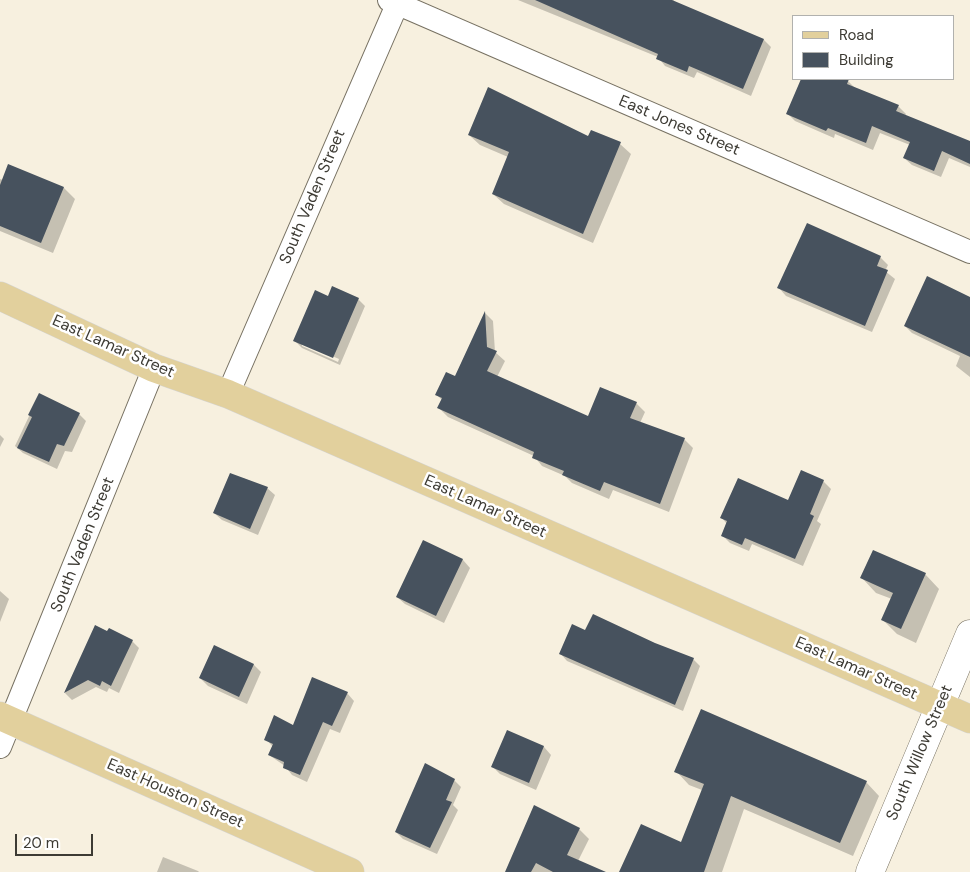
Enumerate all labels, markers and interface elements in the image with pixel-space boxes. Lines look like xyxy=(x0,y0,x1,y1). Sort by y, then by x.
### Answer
legend xyxy=(792,15,955,80)
text: Road xyxy=(839,25,874,45)
text: Building xyxy=(839,50,894,70)
street label: East Jones Street xyxy=(616,92,742,160)
street label: South Vaden Street xyxy=(276,127,350,267)
street label: East Lamar Street xyxy=(49,311,177,383)
street label: East Lamar Street xyxy=(421,471,549,543)
street label: South Vaden Street xyxy=(47,475,119,615)
street label: East Lamar Street xyxy=(792,633,920,705)
street label: South Willow Street xyxy=(883,682,957,824)
street label: East Houston Street xyxy=(104,755,246,833)
scale bar xyxy=(18,824,95,856)
text: 20 m xyxy=(23,833,59,853)

